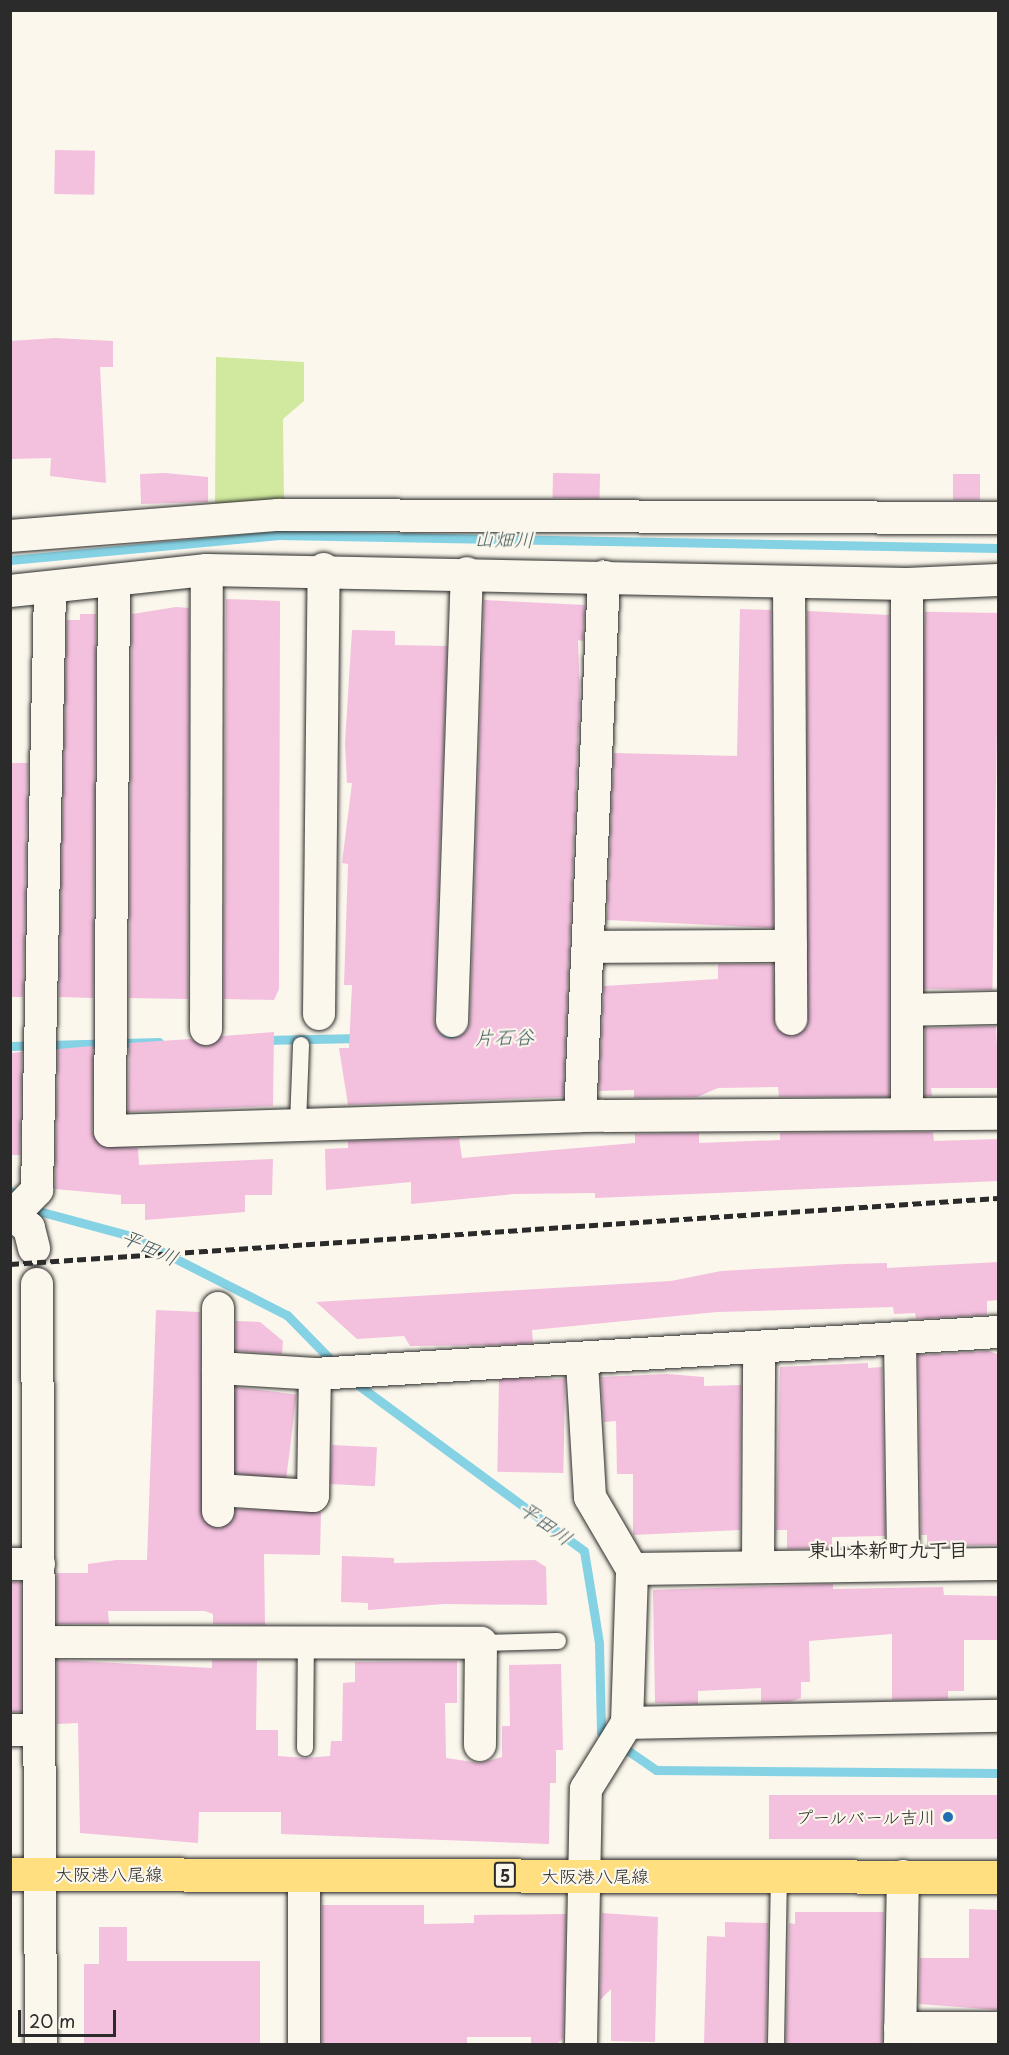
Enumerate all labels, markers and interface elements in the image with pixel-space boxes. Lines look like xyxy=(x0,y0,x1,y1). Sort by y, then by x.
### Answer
water label: 山畑川 xyxy=(474,526,534,552)
water label: 片石谷 xyxy=(474,1024,534,1050)
water label: 平田川 xyxy=(118,1224,182,1270)
water label: 平田川 xyxy=(515,1496,577,1550)
district label: 東山本新町九丁目 xyxy=(808,1537,968,1561)
place label: プールバール吉川 xyxy=(793,1806,936,1828)
marker: プールバール吉川 xyxy=(941,1810,955,1824)
road number: 5 xyxy=(493,1862,517,1888)
street label: 大阪港八尾線 xyxy=(55,1863,163,1885)
street label: 大阪港八尾線 xyxy=(541,1865,649,1887)
scale bar xyxy=(21,1998,118,2036)
text: 20 m xyxy=(29,2007,75,2034)

